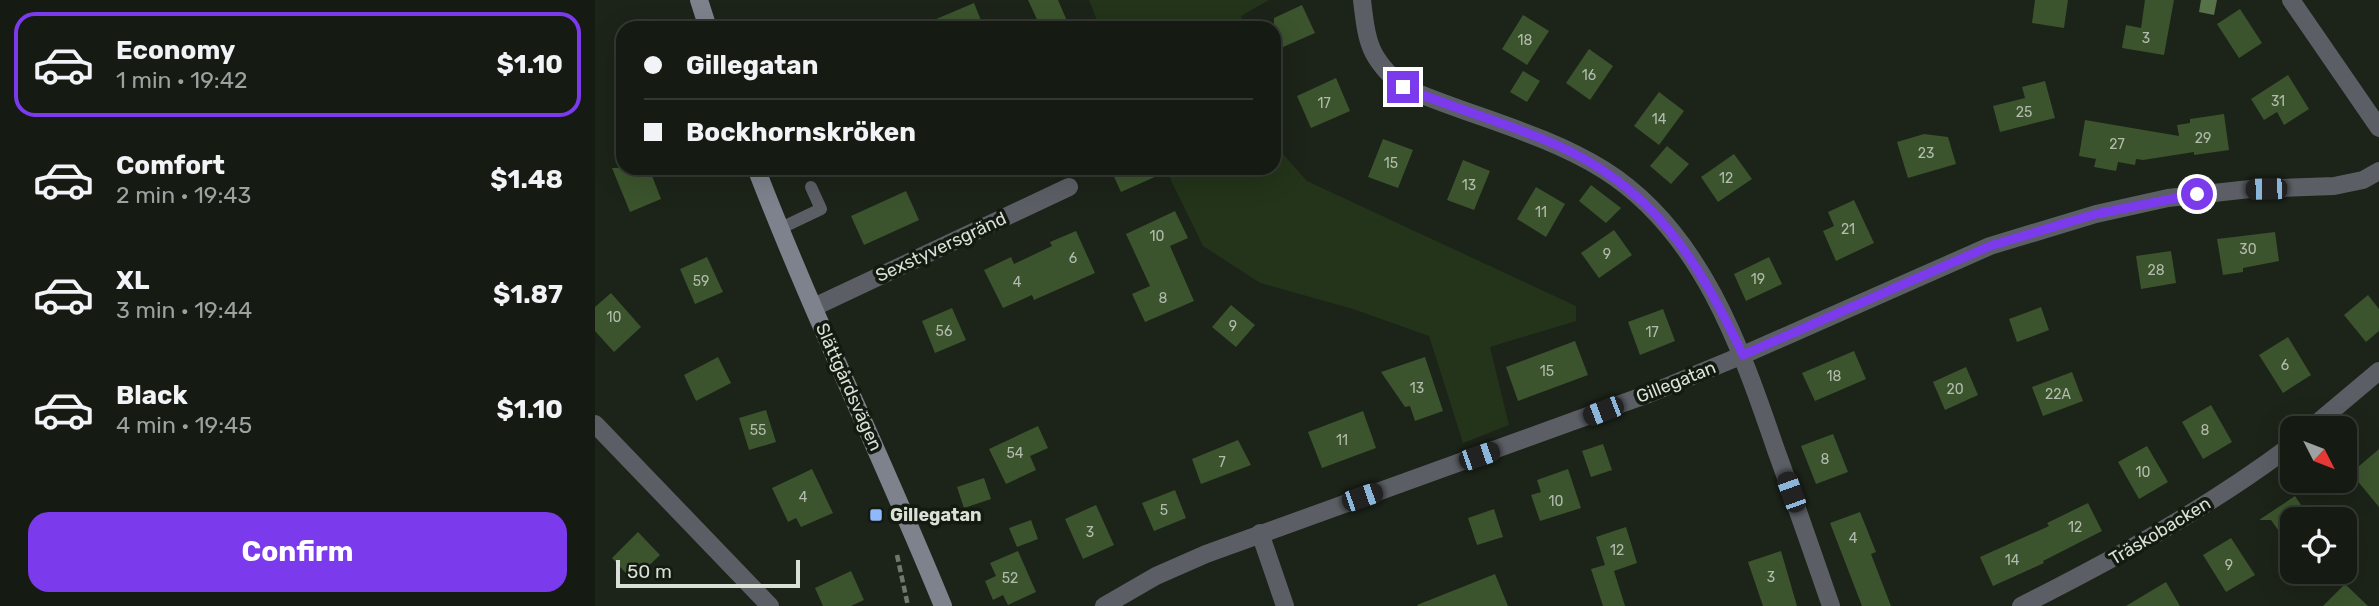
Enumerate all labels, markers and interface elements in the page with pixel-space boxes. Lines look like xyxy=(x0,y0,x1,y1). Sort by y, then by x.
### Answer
house number: 3 xyxy=(2142,30,2150,47)
house number: 18 xyxy=(1518,32,1533,49)
icon: car xyxy=(32,33,95,96)
text: Economy xyxy=(116,35,235,66)
text: $1.10 xyxy=(496,49,563,80)
text: Gillegatan xyxy=(686,50,818,81)
text: 1 min · 19:42 xyxy=(116,66,247,94)
house number: 16 xyxy=(1582,67,1596,84)
route end xyxy=(1387,71,1419,103)
house number: 31 xyxy=(2271,93,2285,110)
house number: 17 xyxy=(1317,95,1331,112)
house number: 25 xyxy=(2016,104,2032,121)
house number: 14 xyxy=(1652,111,1667,128)
text: Bockhornskröken xyxy=(686,117,916,148)
house number: 29 xyxy=(2195,130,2211,147)
house number: 27 xyxy=(2109,136,2125,153)
house number: 23 xyxy=(1918,145,1934,162)
icon: car xyxy=(32,148,95,211)
text: Comfort xyxy=(116,150,225,181)
house number: 15 xyxy=(1384,155,1398,172)
text: $1.48 xyxy=(490,164,563,195)
house number: 12 xyxy=(1719,170,1733,187)
house number: 13 xyxy=(1462,177,1476,194)
route start xyxy=(2181,178,2213,210)
car xyxy=(2245,178,2288,200)
text: 2 min · 19:43 xyxy=(116,181,251,209)
house number: 11 xyxy=(1535,204,1547,221)
street label: Sexstyversgränd xyxy=(872,207,1010,287)
house number: 21 xyxy=(1841,221,1855,238)
house number: 10 xyxy=(1150,228,1165,245)
house number: 30 xyxy=(2239,241,2257,258)
house number: 9 xyxy=(1603,246,1611,263)
house number: 6 xyxy=(1069,250,1077,267)
house number: 28 xyxy=(2147,262,2165,279)
icon: car xyxy=(32,263,95,326)
text: XL xyxy=(116,265,149,296)
house number: 19 xyxy=(1751,271,1765,288)
house number: 59 xyxy=(693,273,709,290)
house number: 4 xyxy=(1013,274,1022,291)
text: $1.87 xyxy=(493,279,563,310)
house number: 8 xyxy=(1159,290,1168,307)
text: 3 min · 19:44 xyxy=(116,296,252,324)
house number: 10 xyxy=(607,309,622,326)
house number: 9 xyxy=(1229,318,1237,335)
street label: Slättgårdsvägen xyxy=(811,320,887,454)
house number: 56 xyxy=(936,323,952,340)
house number: 17 xyxy=(1645,324,1659,341)
street label: Gillegatan xyxy=(1633,356,1719,408)
house number: 6 xyxy=(2281,357,2289,374)
house number: 15 xyxy=(1540,363,1554,380)
house number: 18 xyxy=(1827,368,1842,385)
icon: car xyxy=(32,378,95,441)
text: Black xyxy=(116,380,188,411)
house number: 13 xyxy=(1410,380,1424,397)
house number: 20 xyxy=(1946,381,1964,398)
house number: 22A xyxy=(2045,386,2072,403)
text: $1.10 xyxy=(496,394,563,425)
car xyxy=(1580,394,1627,428)
text: 4 min · 19:45 xyxy=(116,411,252,439)
north arrow xyxy=(2280,416,2357,494)
map controls xyxy=(2280,416,2357,584)
house number: 55 xyxy=(750,422,766,439)
house number: 8 xyxy=(2201,422,2210,439)
house number: 11 xyxy=(1336,432,1348,449)
car xyxy=(1456,439,1503,473)
house number: 54 xyxy=(1006,445,1024,462)
house number: 8 xyxy=(1821,451,1830,468)
house number: 7 xyxy=(1218,454,1226,471)
house number: 10 xyxy=(2136,464,2151,481)
car xyxy=(1774,469,1809,515)
car xyxy=(1339,480,1386,514)
house number: 4 xyxy=(799,489,808,506)
street label: Träskobacken xyxy=(2105,492,2215,570)
house number: 10 xyxy=(1549,493,1564,510)
house number: 5 xyxy=(1160,502,1168,519)
place label: Gillegatan xyxy=(890,504,982,526)
marker: Gillegatan xyxy=(868,507,884,523)
button: locate xyxy=(2280,507,2357,584)
button: Confirm xyxy=(28,512,567,592)
house number: 12 xyxy=(2068,519,2082,536)
house number: 3 xyxy=(1086,524,1094,541)
house number: 4 xyxy=(1849,530,1858,547)
house number: 12 xyxy=(1610,542,1624,559)
house number: 14 xyxy=(2005,552,2020,569)
scale bar xyxy=(616,557,800,589)
house number: 9 xyxy=(2225,557,2233,574)
text: 50 m xyxy=(627,560,672,583)
house number: 3 xyxy=(1767,569,1775,586)
house number: 52 xyxy=(1002,570,1018,587)

